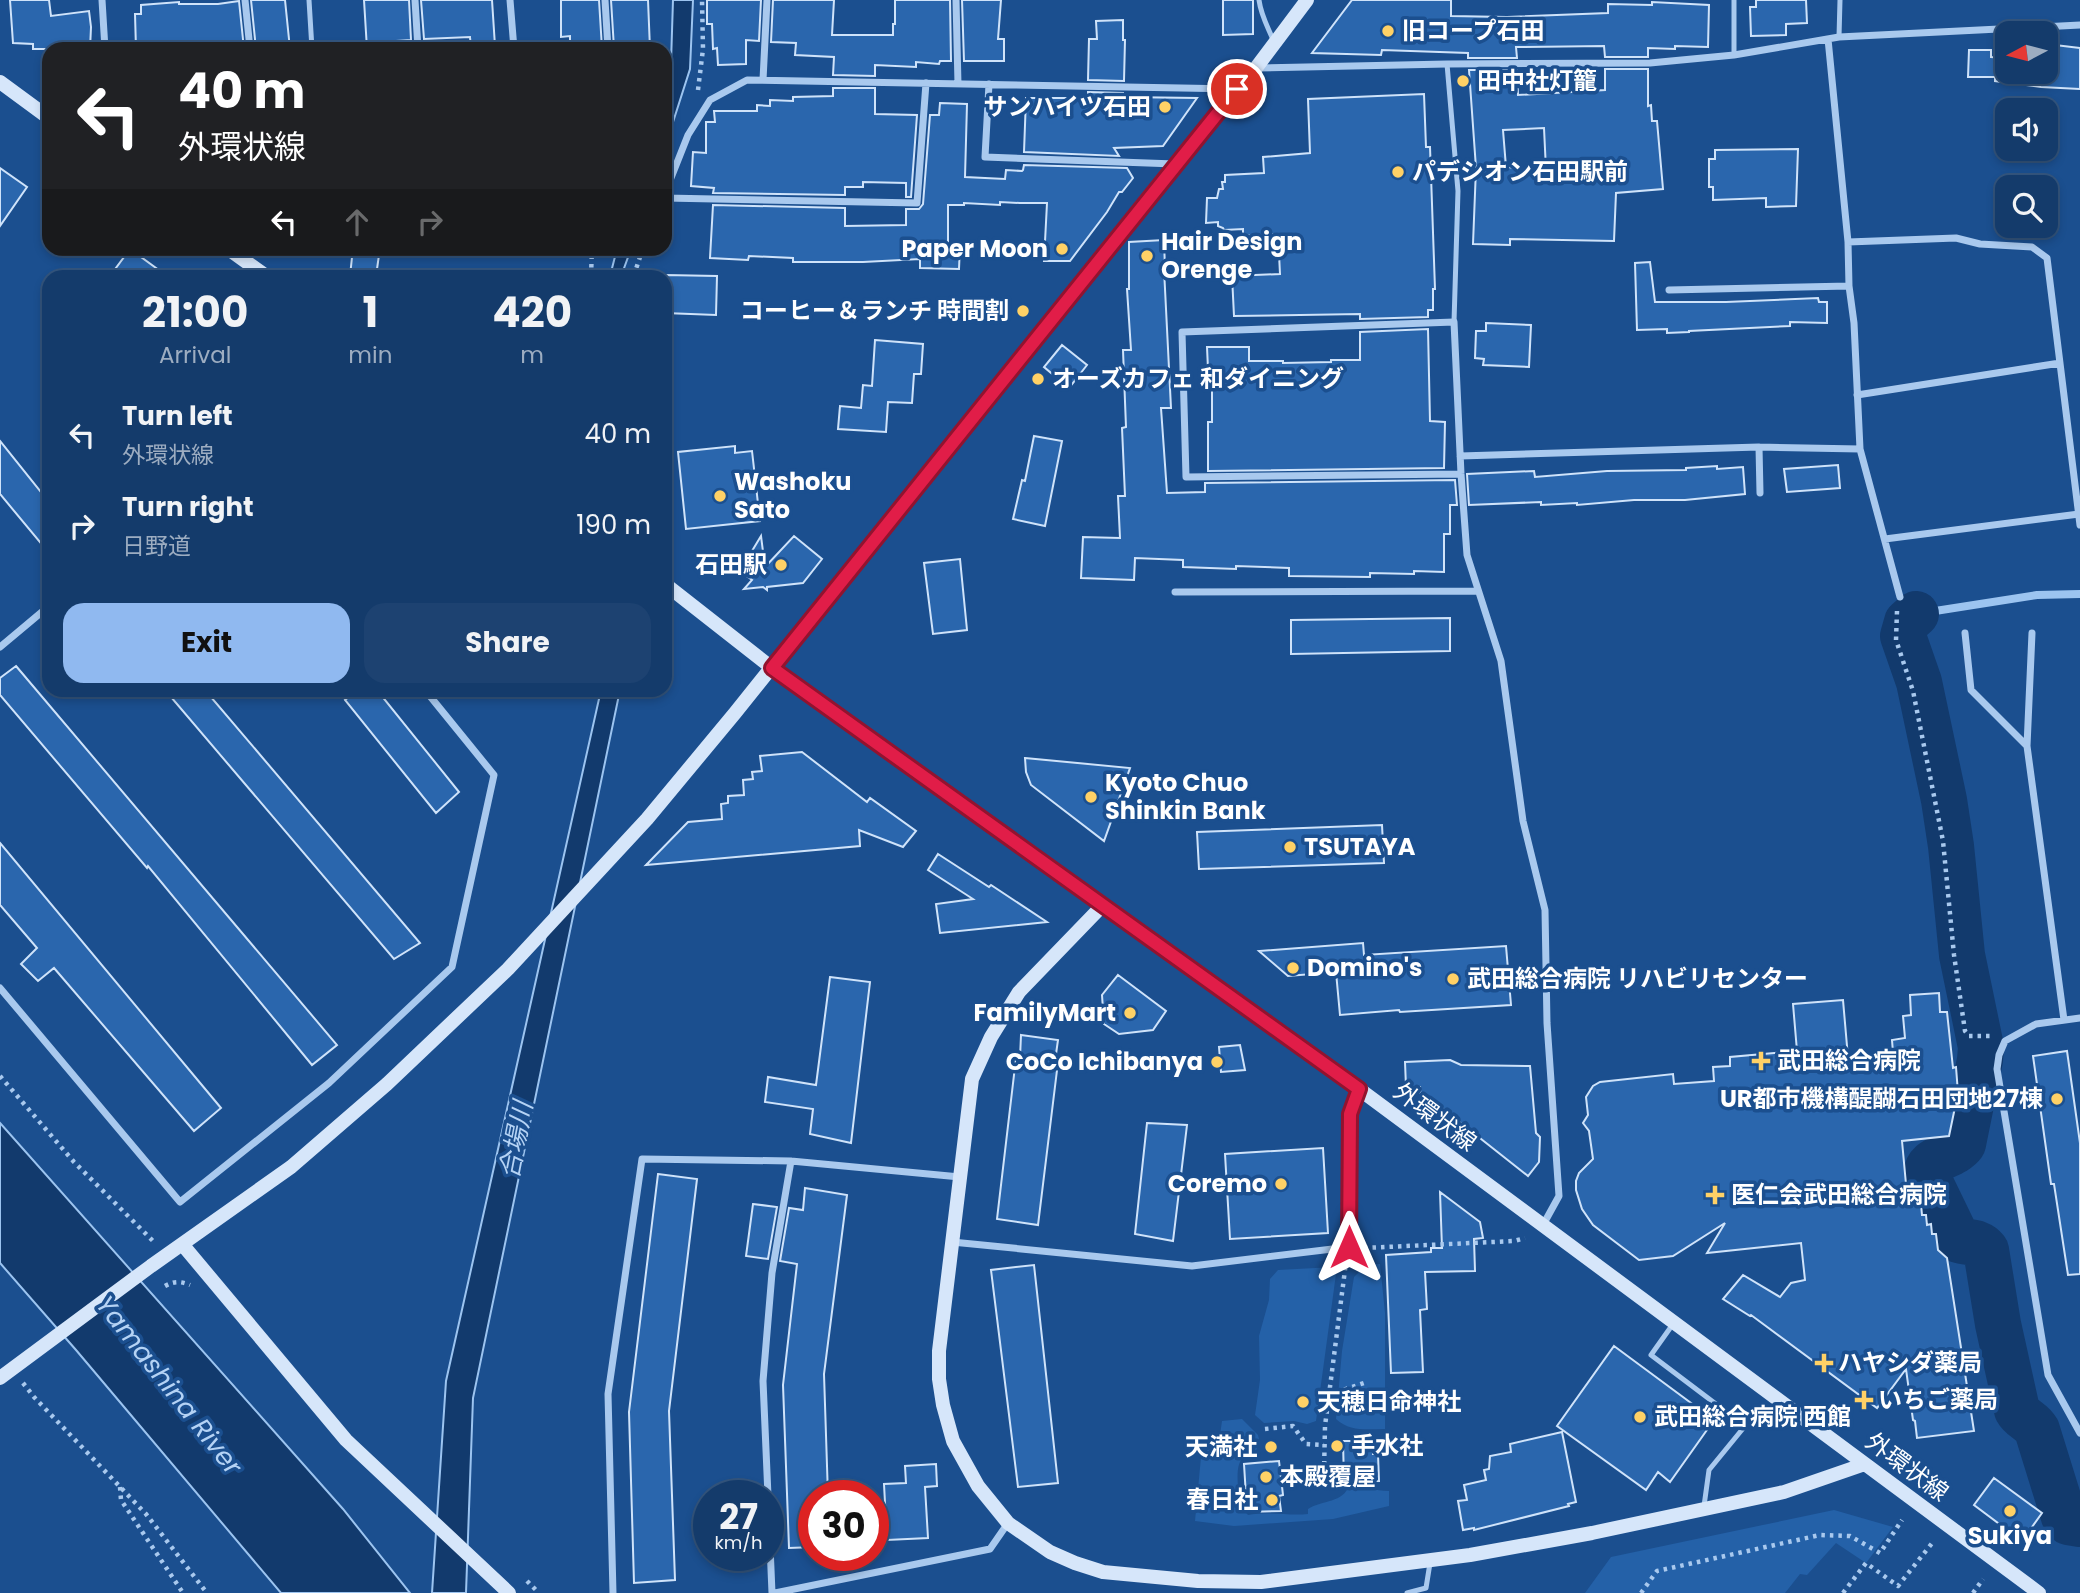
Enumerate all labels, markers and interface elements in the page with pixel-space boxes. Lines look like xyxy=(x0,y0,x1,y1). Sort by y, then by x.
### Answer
place label: 旧コープ石田 xyxy=(1402,14,1545,47)
north arrow xyxy=(1995,21,2058,84)
map controls xyxy=(1995,21,2058,238)
marker: 旧コープ石田 xyxy=(1380,23,1396,39)
text: 40 m xyxy=(178,57,305,125)
pin xyxy=(1207,59,1267,119)
place label: 田中社灯籠 xyxy=(1477,64,1597,97)
icon: left xyxy=(63,70,154,161)
icon: arrive xyxy=(1218,70,1256,108)
marker: 田中社灯籠 xyxy=(1455,73,1471,89)
place label: サンハイツ石田 xyxy=(983,90,1151,123)
button: sound xyxy=(1995,98,2058,161)
marker: サンハイツ石田 xyxy=(1157,99,1173,115)
text: 外環状線 xyxy=(178,124,306,169)
place label: パデシオン石田駅前 xyxy=(1412,155,1628,188)
marker: パデシオン石田駅前 xyxy=(1390,164,1406,180)
button: search xyxy=(1995,175,2058,238)
icon: left xyxy=(265,203,303,241)
icon: ahead xyxy=(338,203,376,241)
icon: right xyxy=(411,203,449,241)
place label: Hair Design Orenge xyxy=(1161,225,1302,286)
place label: Paper Moon xyxy=(902,232,1048,265)
marker: Paper Moon xyxy=(1054,241,1070,257)
marker: Hair Design Orenge xyxy=(1139,248,1155,264)
text: 21:00 xyxy=(142,283,248,342)
text: 1 xyxy=(362,283,378,342)
text: 420 xyxy=(492,283,572,342)
place label: コーヒー＆ランチ 時間割 xyxy=(740,294,1009,327)
marker: コーヒー＆ランチ 時間割 xyxy=(1015,303,1031,319)
text: Arrival xyxy=(159,339,231,371)
text: min xyxy=(348,339,392,371)
text: m xyxy=(520,339,544,371)
place label: オーズカフェ 和ダイニング xyxy=(1052,362,1344,395)
marker: オーズカフェ 和ダイニング xyxy=(1030,371,1046,387)
text: Turn left xyxy=(122,398,233,434)
icon: left xyxy=(63,416,101,454)
text: 40 m xyxy=(585,416,651,452)
text: 外環状線 xyxy=(122,439,214,471)
place label: Washoku Sato xyxy=(734,465,851,526)
marker: Washoku Sato xyxy=(712,488,728,504)
text: Turn right xyxy=(122,489,254,525)
icon: right xyxy=(63,507,101,545)
text: 190 m xyxy=(576,507,651,543)
text: 日野道 xyxy=(122,530,191,562)
place label: 石田駅 xyxy=(695,548,767,581)
marker: 石田駅 xyxy=(773,557,789,573)
button: Exit xyxy=(63,603,350,683)
button: Share xyxy=(364,603,651,683)
place label: Kyoto Chuo Shinkin Bank xyxy=(1105,766,1266,827)
marker: Kyoto Chuo Shinkin Bank xyxy=(1083,789,1099,805)
place label: TSUTAYA xyxy=(1304,830,1416,863)
marker: TSUTAYA xyxy=(1282,839,1298,855)
place label: Domino's xyxy=(1307,951,1422,984)
marker: Domino's xyxy=(1285,960,1301,976)
place label: 武田総合病院 リハビリセンター xyxy=(1467,962,1808,995)
marker: 武田総合病院 リハビリセンター xyxy=(1445,971,1461,987)
place label: FamilyMart xyxy=(973,996,1116,1029)
marker: FamilyMart xyxy=(1122,1005,1138,1021)
place label: 武田総合病院 xyxy=(1777,1044,1921,1077)
place label: CoCo Ichibanya xyxy=(1006,1045,1203,1078)
marker: 武田総合病院 xyxy=(1751,1051,1771,1071)
marker: CoCo Ichibanya xyxy=(1209,1054,1225,1070)
street label: 外環状線 xyxy=(1387,1075,1484,1159)
place label: UR都市機構醍醐石田団地27棟 xyxy=(1720,1082,2043,1115)
marker: UR都市機構醍醐石田団地27棟 xyxy=(2049,1091,2065,1107)
water label: 合場川 xyxy=(491,1095,542,1182)
place label: Coremo xyxy=(1168,1167,1267,1200)
marker: Coremo xyxy=(1273,1176,1289,1192)
place label: 医仁会武田総合病院 xyxy=(1731,1178,1947,1211)
marker: 医仁会武田総合病院 xyxy=(1705,1185,1725,1205)
position arrow xyxy=(1312,1210,1386,1284)
water label: Yamashina River xyxy=(88,1288,251,1483)
place label: ハヤシダ薬局 xyxy=(1838,1346,1982,1379)
marker: ハヤシダ薬局 xyxy=(1816,1355,1832,1371)
place label: いちご薬局 xyxy=(1878,1383,1998,1416)
place label: 天穂日命神社 xyxy=(1317,1385,1461,1418)
marker: いちご薬局 xyxy=(1856,1392,1872,1408)
marker: 天穂日命神社 xyxy=(1295,1394,1311,1410)
place label: 武田総合病院 西館 xyxy=(1654,1400,1851,1433)
marker: 武田総合病院 西館 xyxy=(1632,1409,1648,1425)
street label: 外環状線 xyxy=(1859,1425,1956,1509)
place label: 手水社 xyxy=(1351,1429,1423,1462)
place label: 天満社 xyxy=(1185,1430,1257,1463)
marker: 手水社 xyxy=(1329,1438,1345,1454)
marker: 天満社 xyxy=(1263,1439,1279,1455)
place label: 本殿覆屋 xyxy=(1280,1460,1376,1493)
marker: 本殿覆屋 xyxy=(1258,1469,1274,1485)
speed limit sign: 30 xyxy=(798,1480,889,1571)
place label: 春日社 xyxy=(1186,1483,1258,1516)
text: 27 xyxy=(719,1492,758,1541)
marker: 春日社 xyxy=(1264,1492,1280,1508)
marker: Sukiya xyxy=(2002,1503,2018,1519)
place label: Sukiya xyxy=(1968,1519,2052,1552)
text: km/h xyxy=(715,1530,762,1555)

